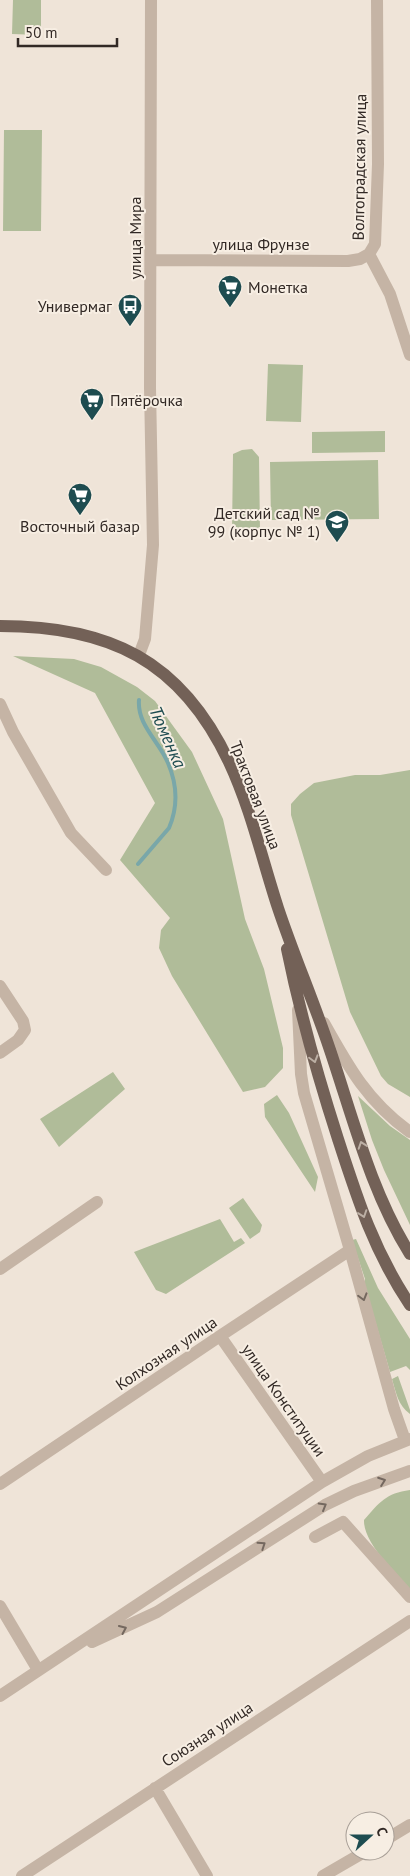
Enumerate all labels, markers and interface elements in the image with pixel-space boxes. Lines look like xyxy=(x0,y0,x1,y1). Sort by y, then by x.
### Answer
scale bar xyxy=(18,15,116,47)
text: 50 m xyxy=(25,23,58,42)
street label: Волгоградская улица xyxy=(348,94,370,240)
street label: улица Мира xyxy=(125,197,145,279)
street label: улица Фрунзе xyxy=(212,234,310,254)
supermarket icon: Монетка xyxy=(217,274,243,308)
place label: Монетка xyxy=(248,277,308,297)
bus stop icon: Универмаг xyxy=(117,293,143,327)
place label: Универмаг xyxy=(38,296,112,316)
supermarket icon: Пятёрочка xyxy=(79,387,105,421)
place label: Пятёрочка xyxy=(110,390,183,410)
supermarket icon: Восточный базар xyxy=(67,482,93,516)
place label: Детский сад № 99 (корпус № 1) xyxy=(208,503,320,541)
school or university icon: Детский сад № 99 (корпус № 1) xyxy=(324,509,350,543)
place label: Восточный базар xyxy=(20,516,140,536)
water label: Тюменка xyxy=(144,702,192,772)
street label: Трактовая улица xyxy=(226,738,286,852)
one-way arrow xyxy=(308,1055,318,1063)
one-way arrow xyxy=(358,1142,368,1150)
one-way arrow xyxy=(357,1210,367,1218)
one-way arrow xyxy=(357,1293,368,1302)
street label: Колхозная улица xyxy=(112,1312,220,1394)
street label: улица Конституции xyxy=(238,1340,330,1460)
one-way arrow xyxy=(377,1477,386,1487)
one-way arrow xyxy=(317,1503,326,1513)
one-way arrow xyxy=(256,1542,266,1551)
one-way arrow xyxy=(118,1624,127,1635)
street label: Союзная улица xyxy=(158,1697,256,1771)
north arrow xyxy=(345,1811,395,1861)
text: С xyxy=(372,1824,392,1838)

